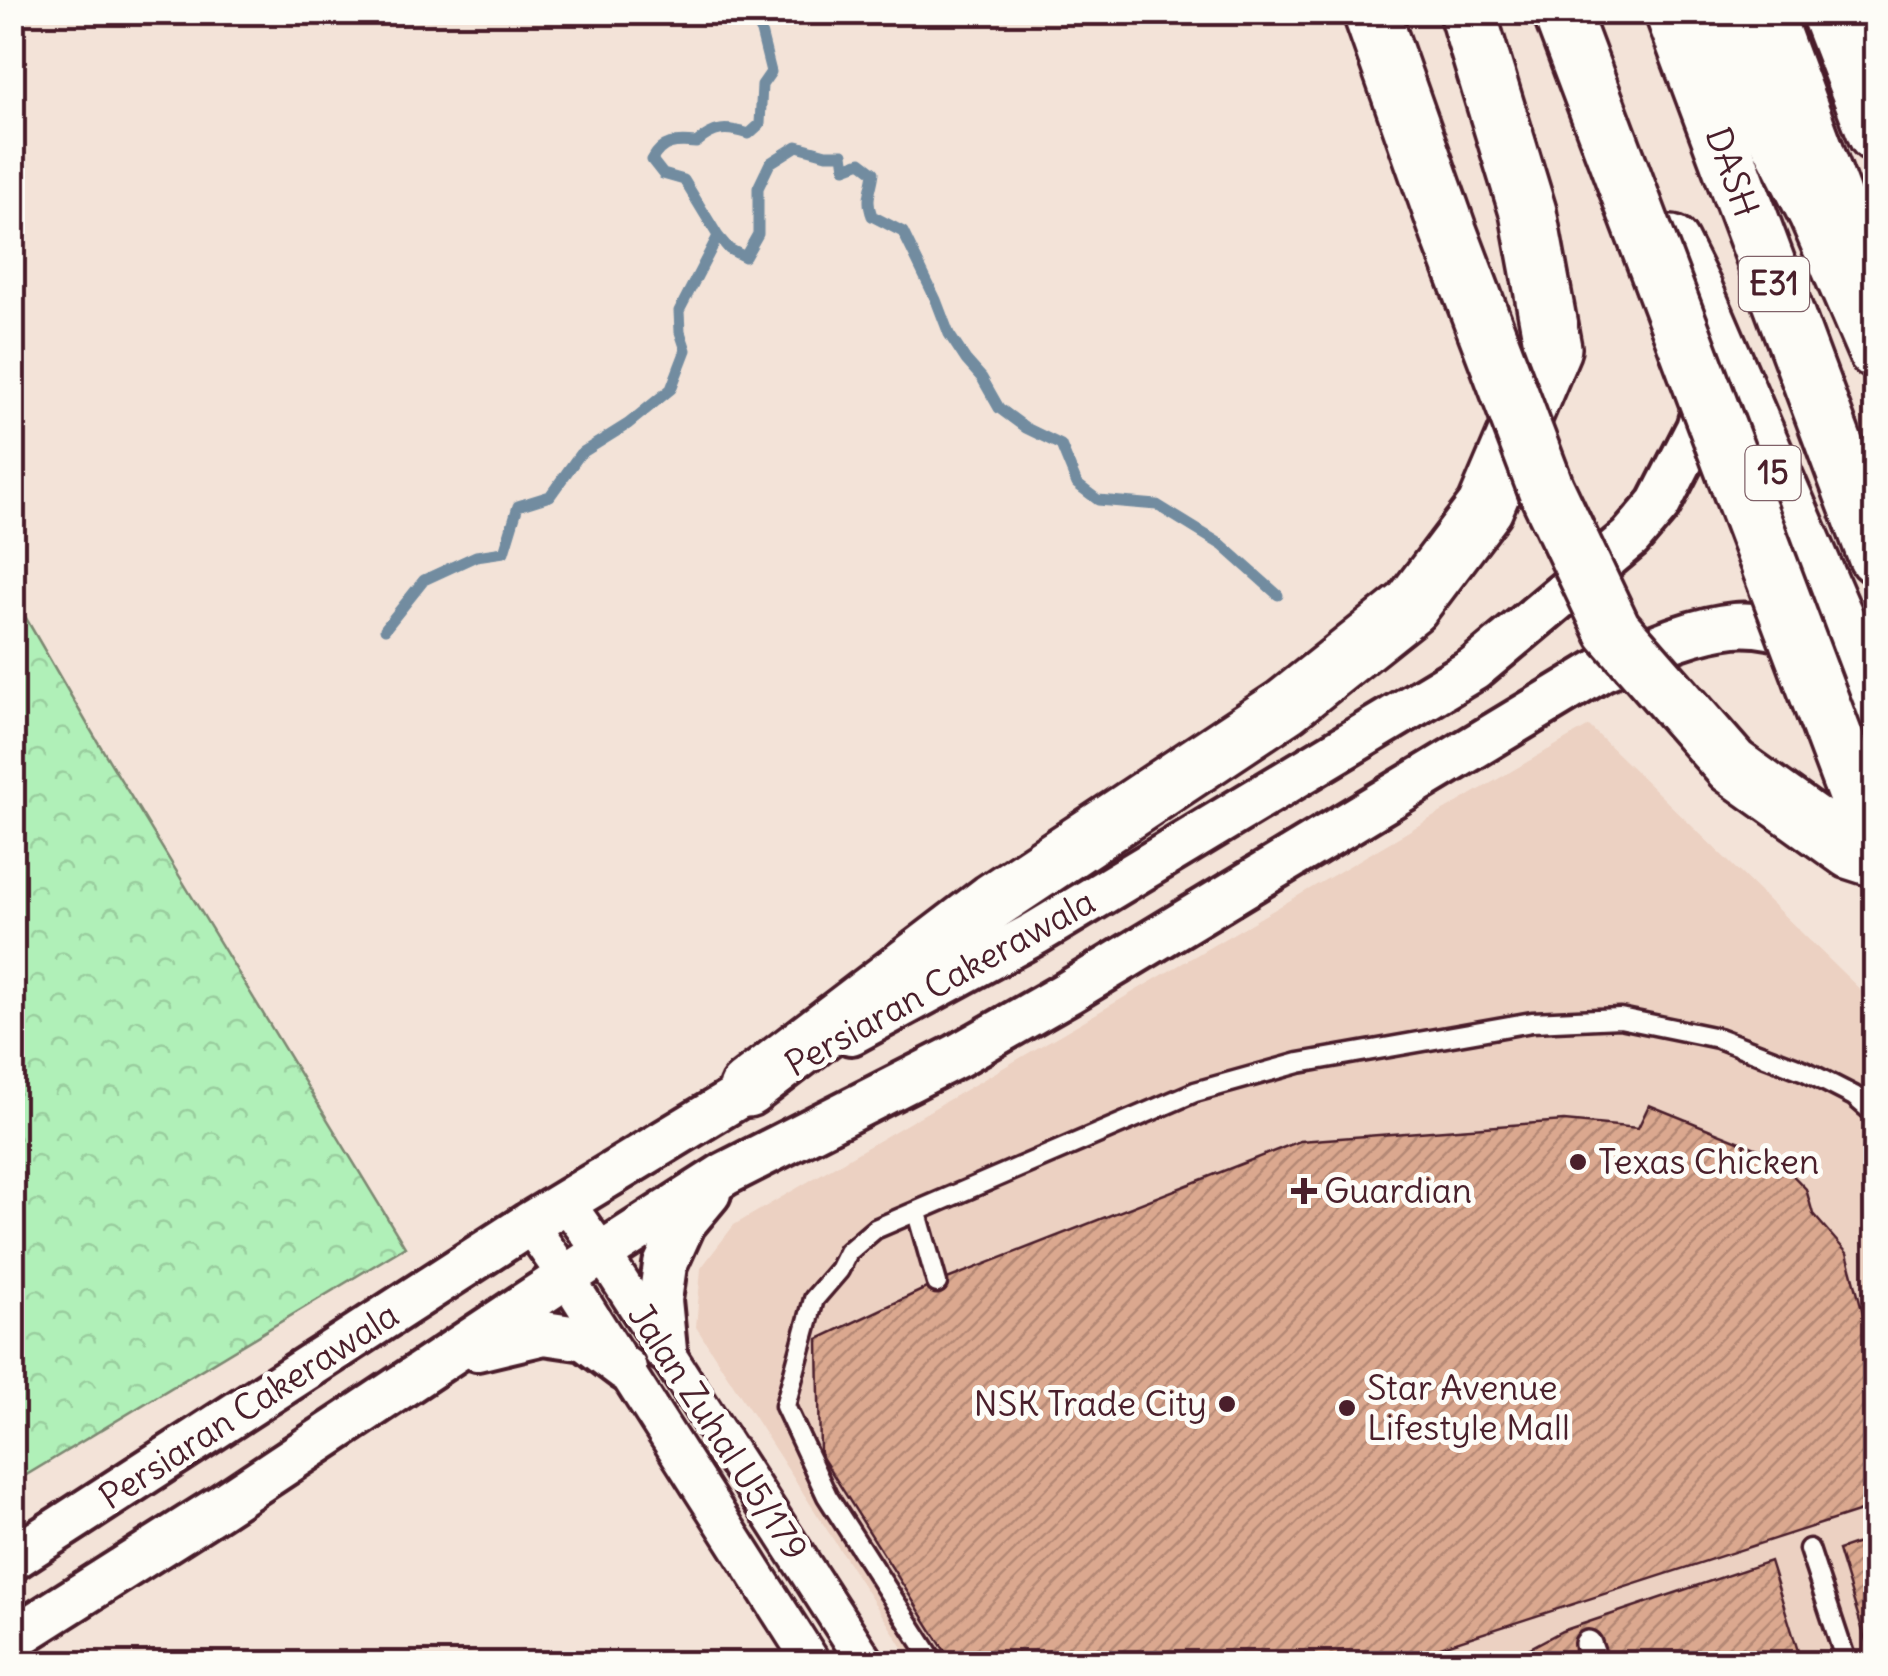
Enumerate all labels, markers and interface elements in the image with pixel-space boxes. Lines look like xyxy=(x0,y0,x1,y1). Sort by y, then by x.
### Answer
street label: DASH xyxy=(1697,121,1769,222)
road number: E31 xyxy=(1739,257,1809,311)
road number: 15 xyxy=(1746,446,1800,500)
street label: Persiaran Cakerawala xyxy=(777,879,1102,1086)
place label: Texas Chicken xyxy=(1598,1139,1819,1183)
marker: Texas Chicken xyxy=(1567,1151,1589,1173)
place label: Guardian xyxy=(1324,1168,1472,1212)
marker: Guardian xyxy=(1293,1180,1315,1202)
street label: Persiaran Cakerawala xyxy=(91,1292,406,1518)
street label: Jalan Zuhal U5/179 xyxy=(619,1295,818,1568)
place label: Star Avenue Lifestyle Mall xyxy=(1367,1365,1570,1449)
place label: NSK Trade City xyxy=(974,1381,1207,1425)
marker: NSK Trade City xyxy=(1216,1393,1238,1415)
marker: Star Avenue Lifestyle Mall xyxy=(1336,1397,1358,1419)

